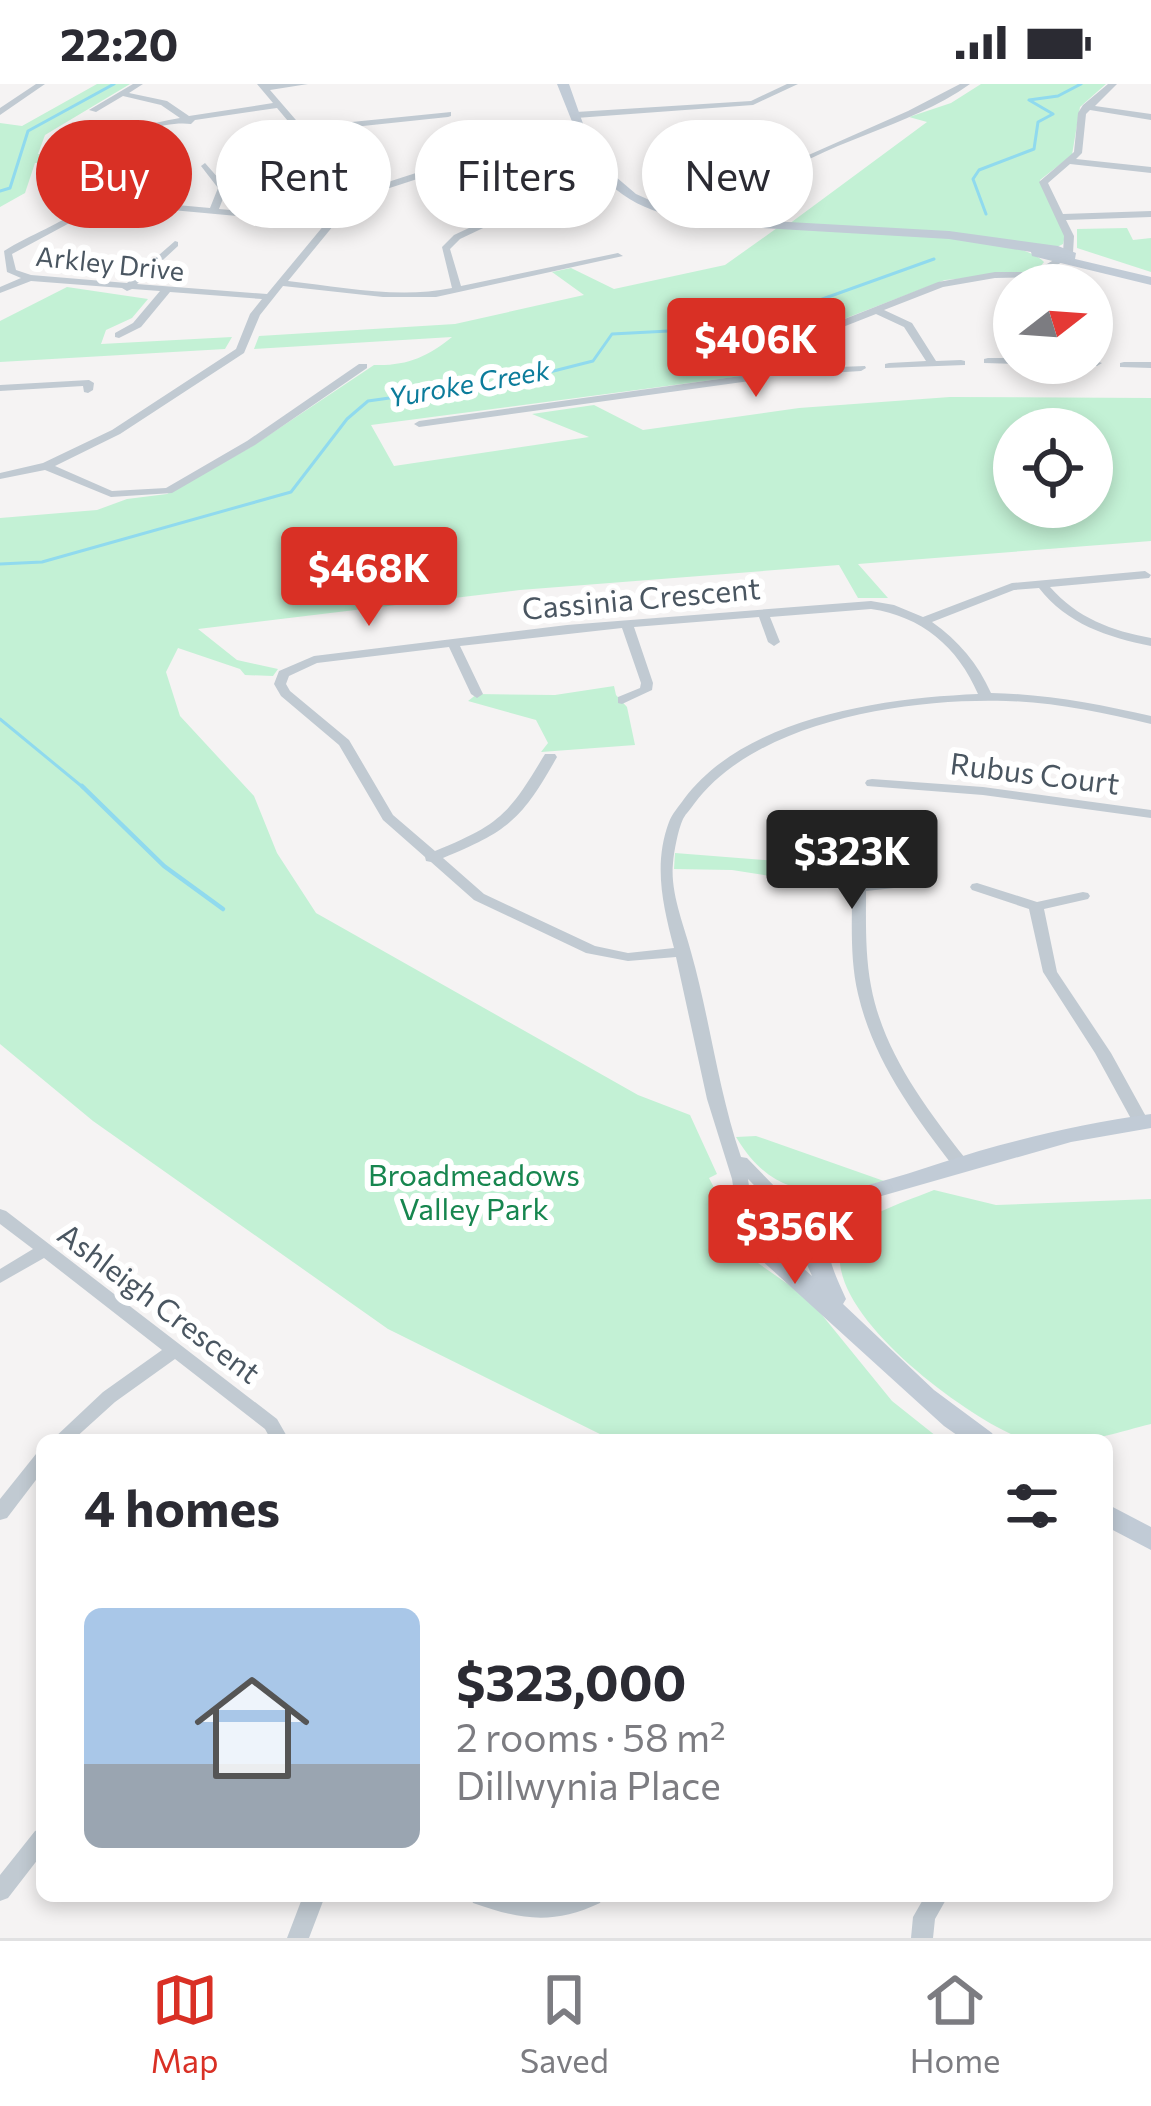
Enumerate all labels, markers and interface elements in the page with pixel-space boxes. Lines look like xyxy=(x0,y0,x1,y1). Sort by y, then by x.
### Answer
text: 22:20 xyxy=(60,15,178,70)
chip: Buy xyxy=(36,120,192,228)
chip: Rent xyxy=(216,120,391,228)
chip: Filters xyxy=(415,120,618,228)
chip: New xyxy=(642,120,813,228)
street label: Arkley Drive xyxy=(34,239,186,287)
north arrow xyxy=(993,264,1113,384)
map controls xyxy=(993,264,1113,528)
pin: $406K xyxy=(672,298,840,400)
text: $406K xyxy=(694,313,818,361)
water label: Yuroke Creek xyxy=(386,352,553,413)
button: locate xyxy=(993,408,1113,528)
pin: $468K xyxy=(285,527,453,629)
text: $468K xyxy=(308,542,430,590)
street label: Cassinia Crescent xyxy=(520,568,762,626)
street label: Rubus Court xyxy=(948,743,1122,801)
pin: $323K xyxy=(768,810,936,912)
text: $323K xyxy=(793,825,911,873)
park label: Broadmeadows Valley Park xyxy=(368,1155,580,1226)
pin: $356K xyxy=(711,1185,879,1287)
text: $356K xyxy=(735,1200,855,1248)
street label: Ashleigh Crescent xyxy=(52,1214,268,1390)
icon: filters xyxy=(999,1473,1065,1539)
text: 4 homes xyxy=(84,1475,280,1538)
text: $323,000 xyxy=(456,1649,686,1712)
icon: home xyxy=(180,1656,324,1800)
text: 2 rooms · 58 m² xyxy=(456,1712,726,1760)
text: Dillwynia Place xyxy=(456,1760,721,1808)
tab: Map xyxy=(151,1967,219,2080)
tab: Saved xyxy=(520,1967,609,2080)
tab: Home xyxy=(910,1967,1000,2080)

